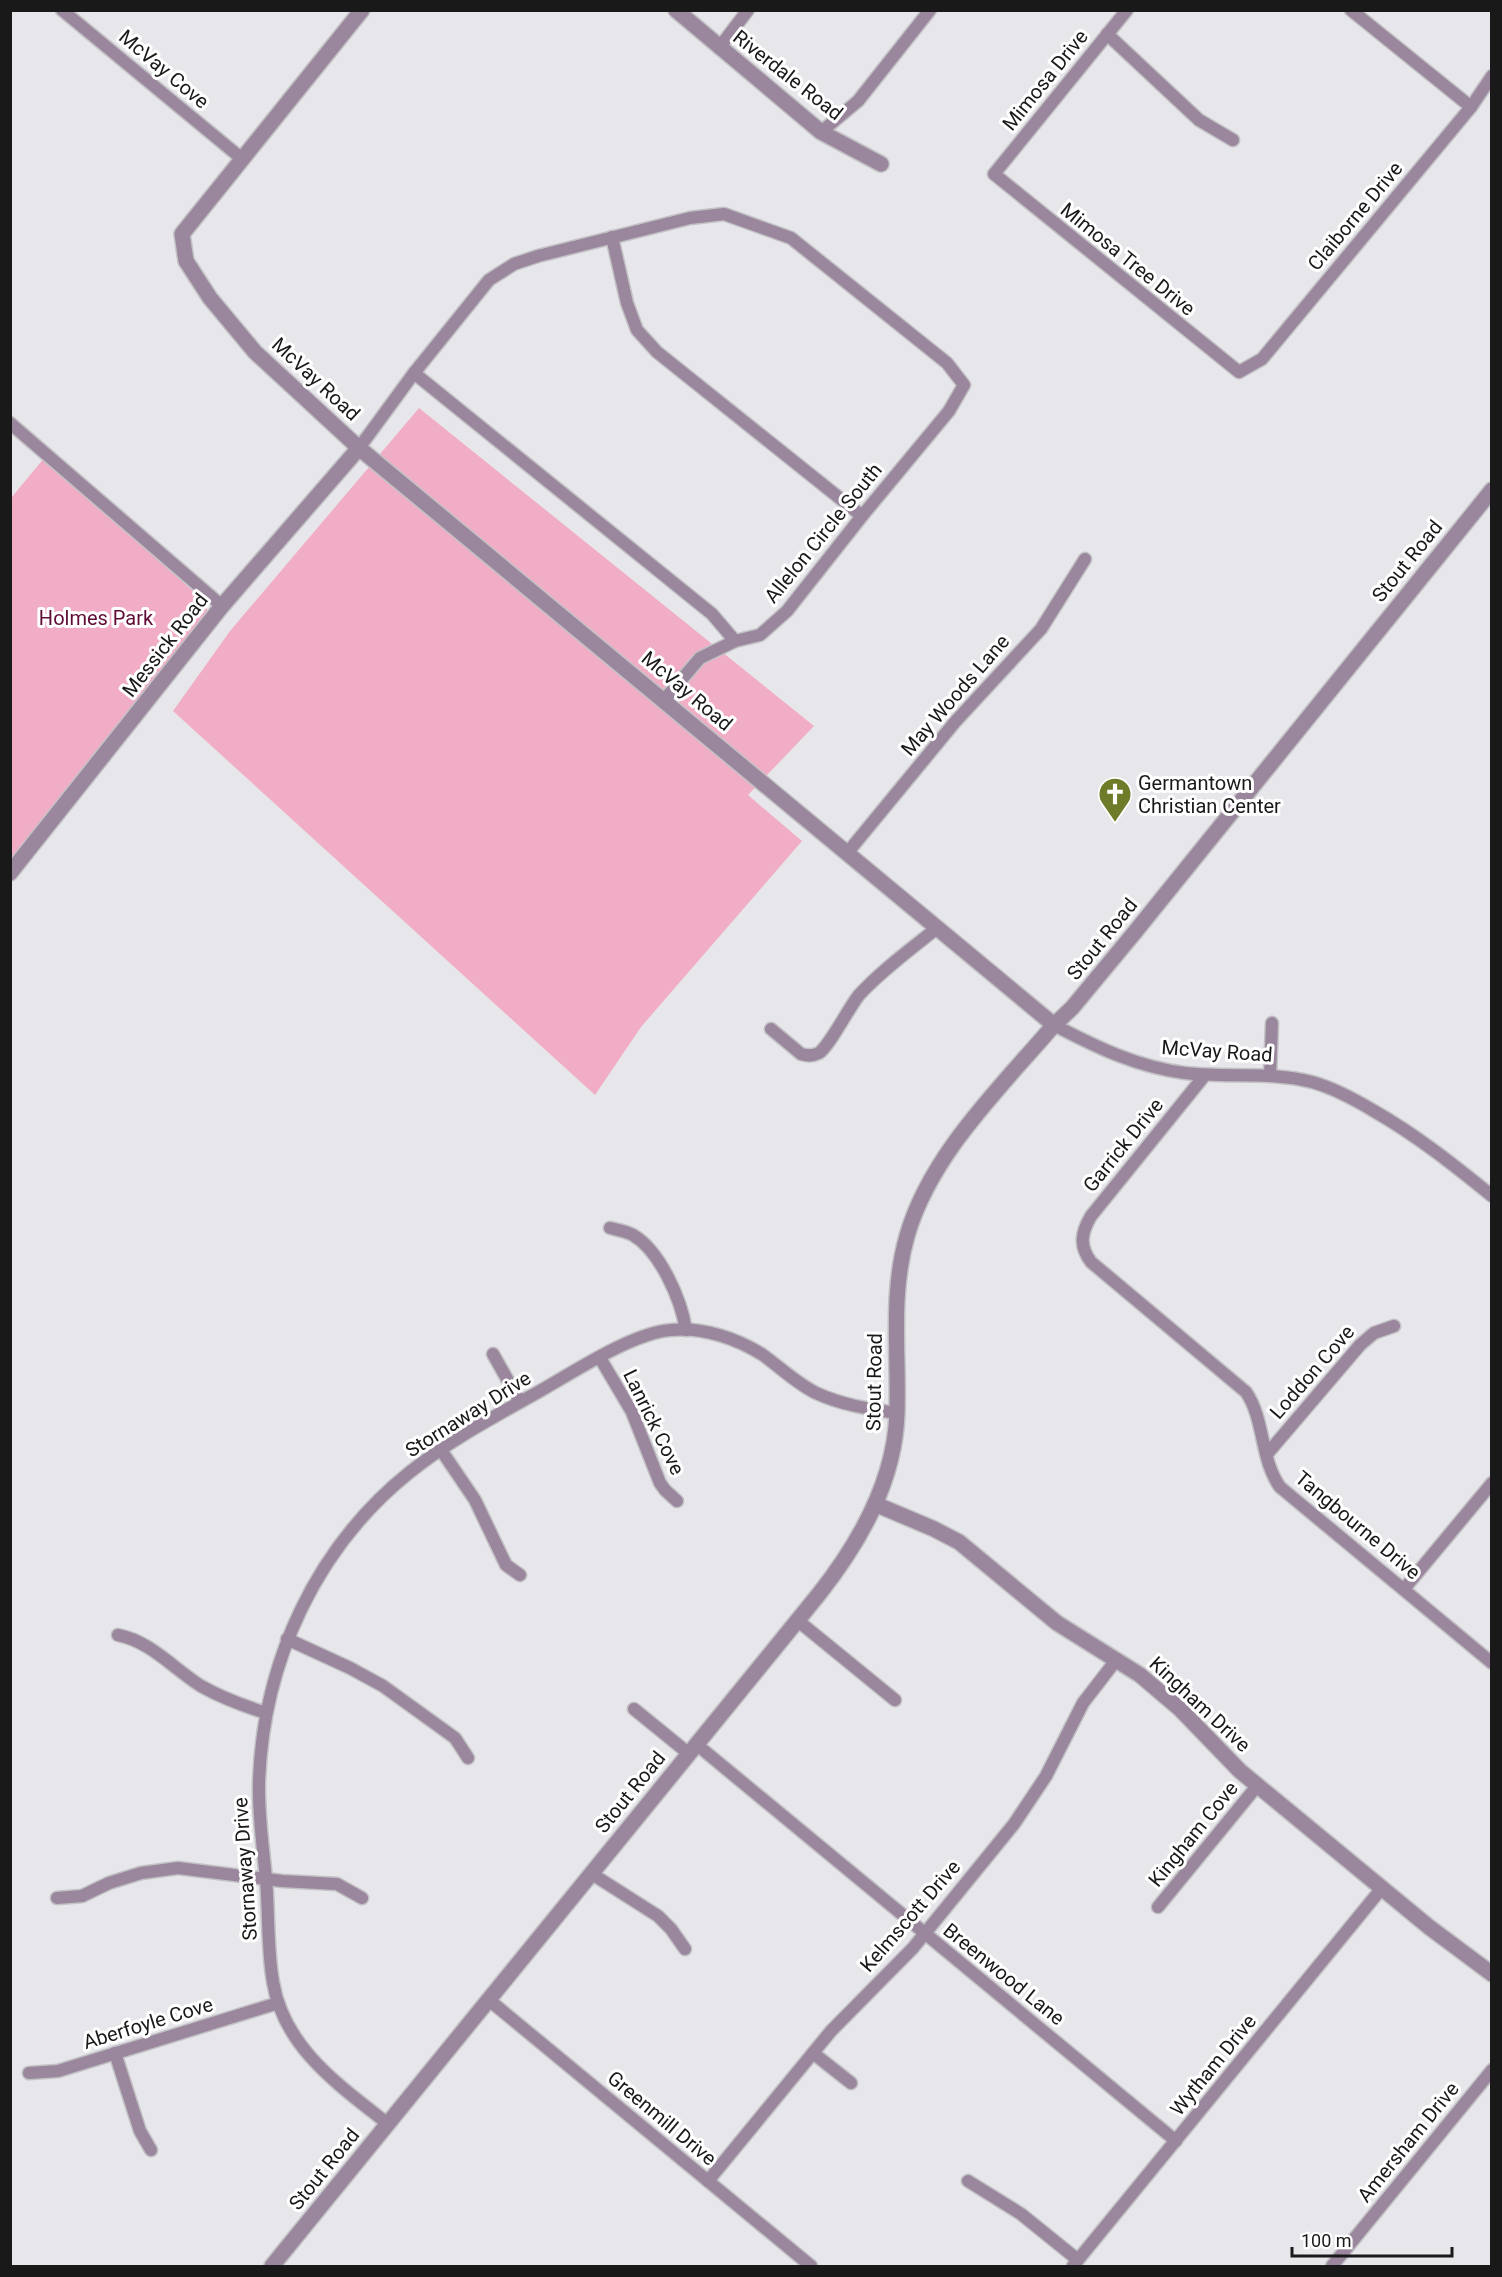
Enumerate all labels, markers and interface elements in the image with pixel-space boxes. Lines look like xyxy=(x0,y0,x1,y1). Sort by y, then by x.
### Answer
street label: McVay Cove xyxy=(114,25,214,113)
street label: Riverdale Road xyxy=(728,25,848,125)
street label: Mimosa Drive xyxy=(997,25,1093,135)
street label: Claiborne Drive xyxy=(1303,157,1407,275)
street label: Mimosa Tree Drive xyxy=(1056,197,1200,321)
street label: McVay Road xyxy=(267,332,365,426)
street label: Allelon Circle South xyxy=(759,458,887,608)
street label: Stout Road xyxy=(1367,515,1447,607)
street label: Messick Road xyxy=(117,588,213,702)
park label: Holmes Park xyxy=(39,606,154,630)
street label: May Woods Lane xyxy=(896,629,1014,761)
street label: McVay Road xyxy=(637,646,737,736)
place label: Germantown Christian Center xyxy=(1138,771,1281,818)
church icon: Germantown Christian Center xyxy=(1097,776,1133,823)
street label: Stout Road xyxy=(1062,893,1142,985)
street label: McVay Road xyxy=(1161,1035,1273,1067)
street label: Garrick Drive xyxy=(1078,1093,1168,1197)
street label: Loddon Cove xyxy=(1265,1320,1359,1424)
street label: Stout Road xyxy=(861,1333,887,1431)
street label: Lanrick Cove xyxy=(618,1365,690,1479)
street label: Stornaway Drive xyxy=(401,1366,535,1462)
street label: Tangbourne Drive xyxy=(1291,1466,1425,1584)
street label: Kingham Drive xyxy=(1145,1651,1255,1757)
street label: Stout Road xyxy=(590,1746,670,1838)
street label: Kingham Cove xyxy=(1143,1777,1243,1891)
street label: Stornaway Drive xyxy=(228,1797,262,1941)
street label: Kelmscott Drive xyxy=(855,1855,965,1977)
street label: Breenwood Lane xyxy=(939,1918,1069,2030)
street label: Aberfoyle Cove xyxy=(80,1992,216,2054)
street label: Wytham Drive xyxy=(1165,2010,1261,2120)
street label: Greenmill Drive xyxy=(603,2066,721,2170)
street label: Amersham Drive xyxy=(1352,2077,1464,2207)
street label: Stout Road xyxy=(284,2123,364,2215)
scale bar xyxy=(1292,2220,1452,2258)
text: 100 m xyxy=(1301,2230,1352,2251)

